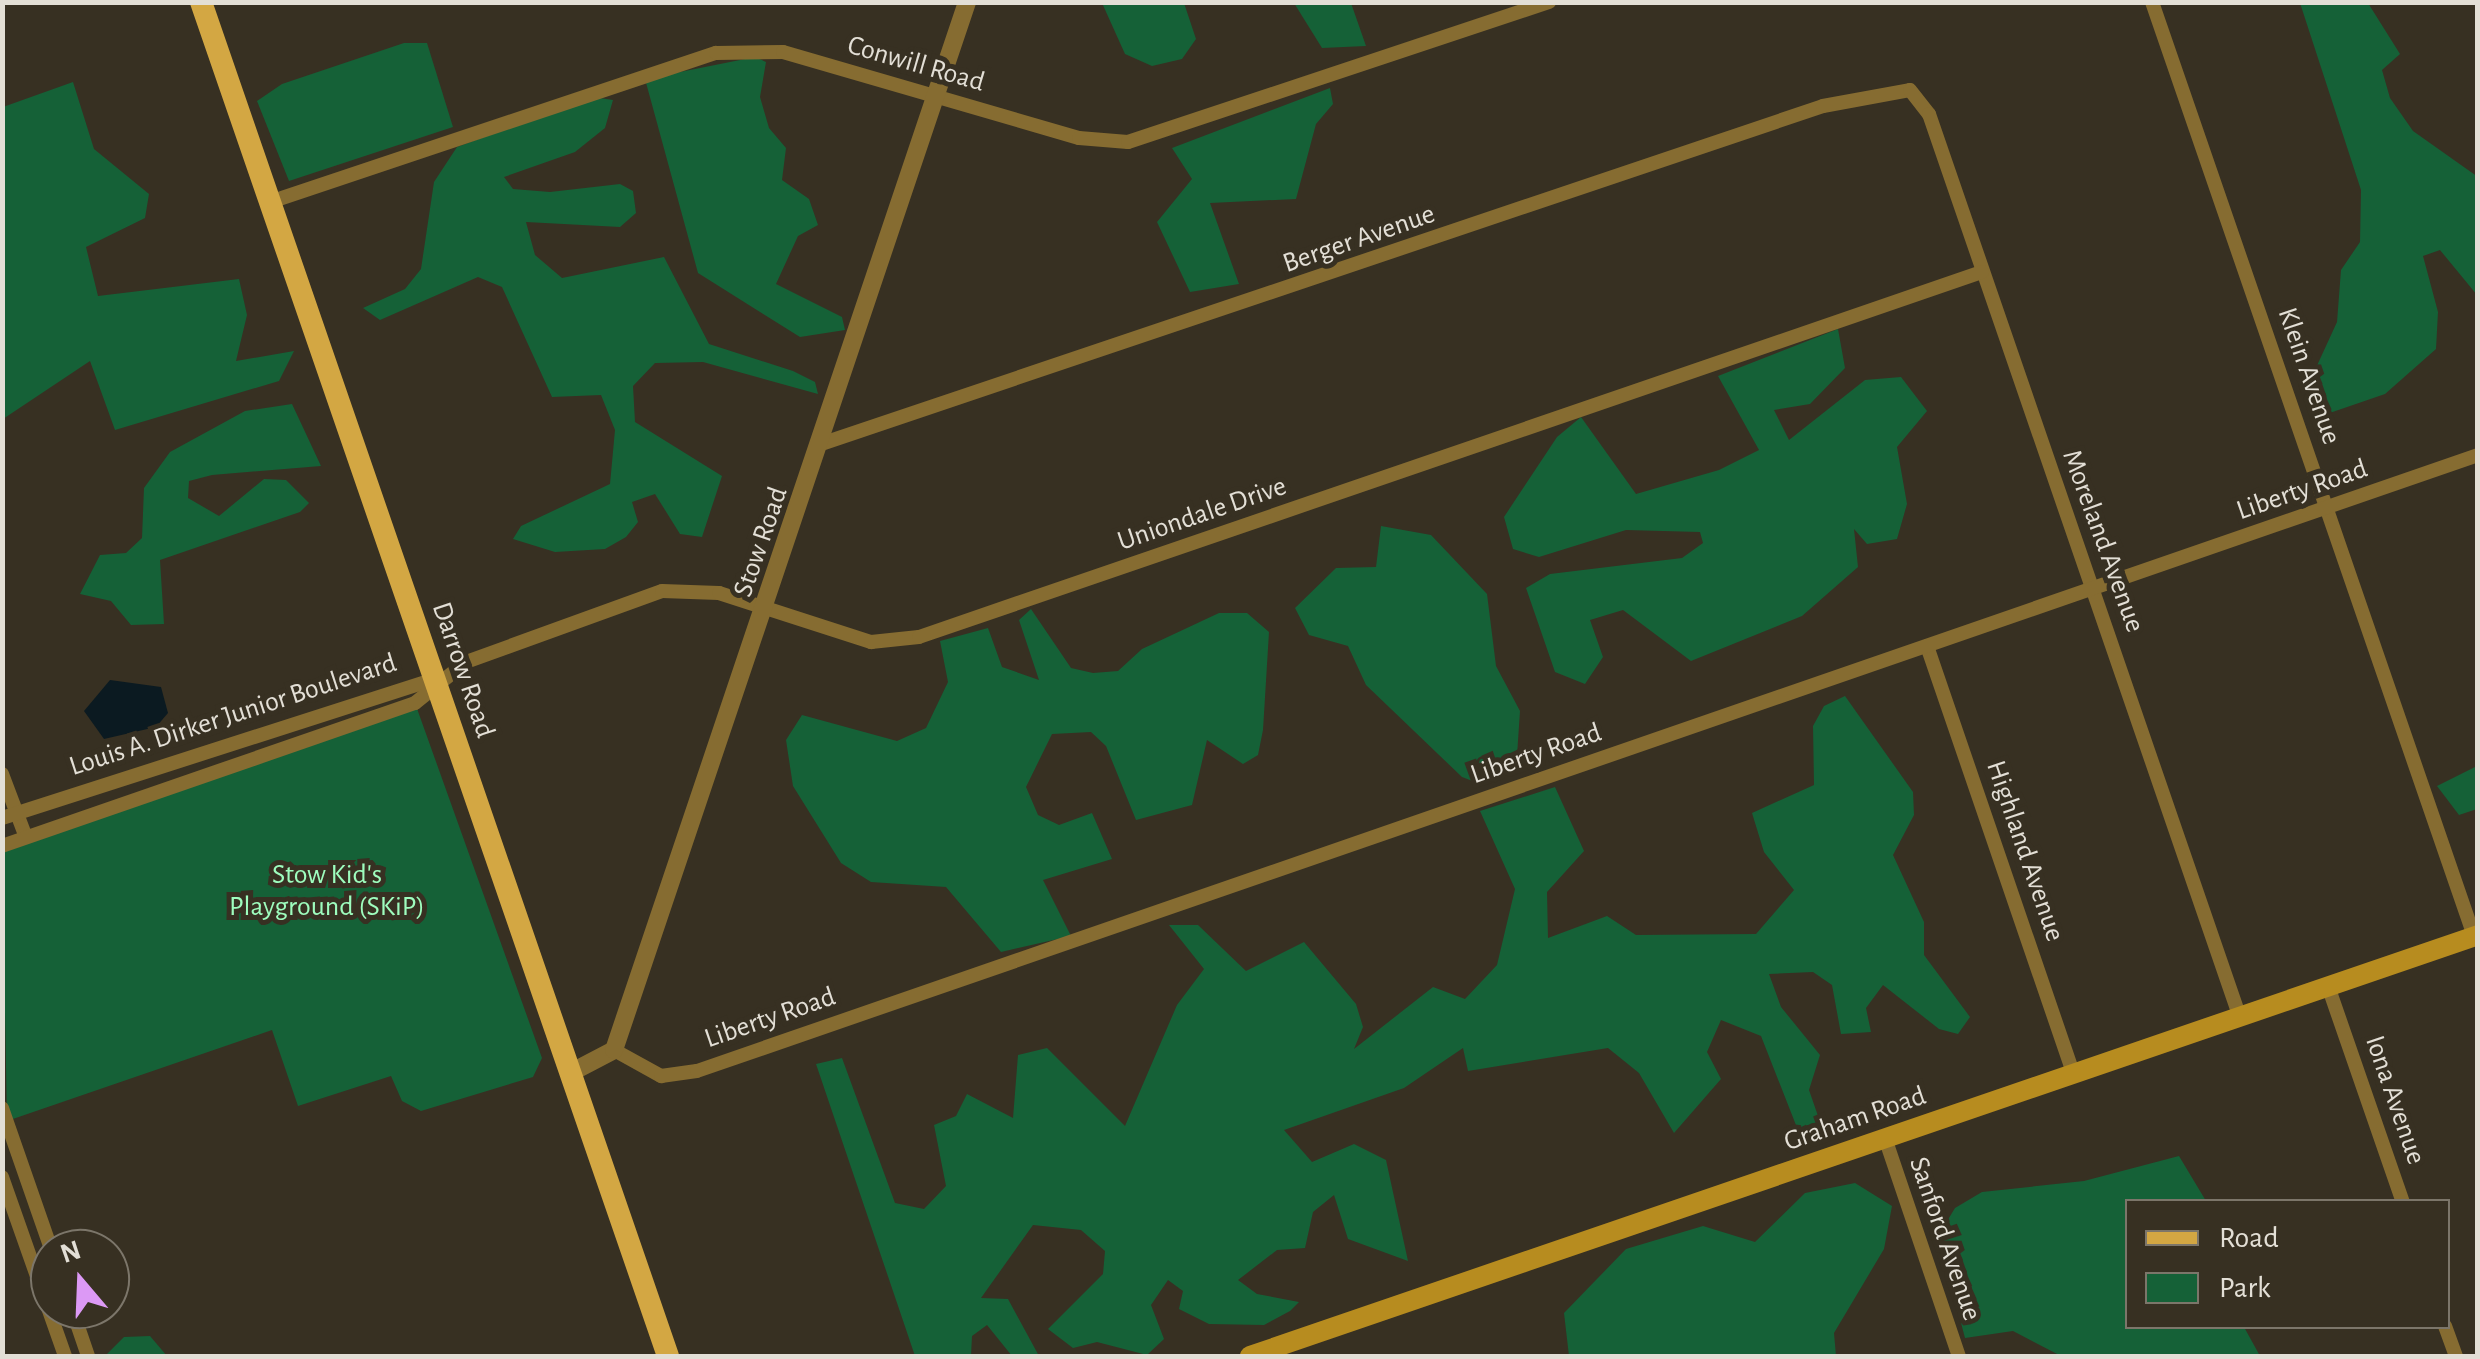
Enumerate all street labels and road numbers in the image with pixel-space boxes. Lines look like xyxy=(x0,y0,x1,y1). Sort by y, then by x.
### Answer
street label: Conwill Road xyxy=(844,28,988,100)
street label: Berger Avenue xyxy=(1279,197,1439,281)
street label: Klein Avenue xyxy=(2270,303,2348,449)
street label: Moreland Avenue xyxy=(2054,445,2152,637)
street label: Liberty Road xyxy=(2232,452,2372,528)
street label: Uniondale Drive xyxy=(1113,469,1291,559)
street label: Stow Road xyxy=(727,482,795,602)
street label: Darrow Road xyxy=(424,598,502,742)
street label: Louis A. Dirker Junior Boulevard xyxy=(65,646,401,784)
street label: Liberty Road xyxy=(1466,716,1606,792)
street label: Highland Avenue xyxy=(1978,756,2072,946)
street label: Liberty Road xyxy=(700,980,840,1056)
street label: Iona Avenue xyxy=(2357,1031,2433,1169)
street label: Graham Road xyxy=(1780,1079,1930,1159)
street label: Sanford Avenue xyxy=(1901,1153,1989,1325)

